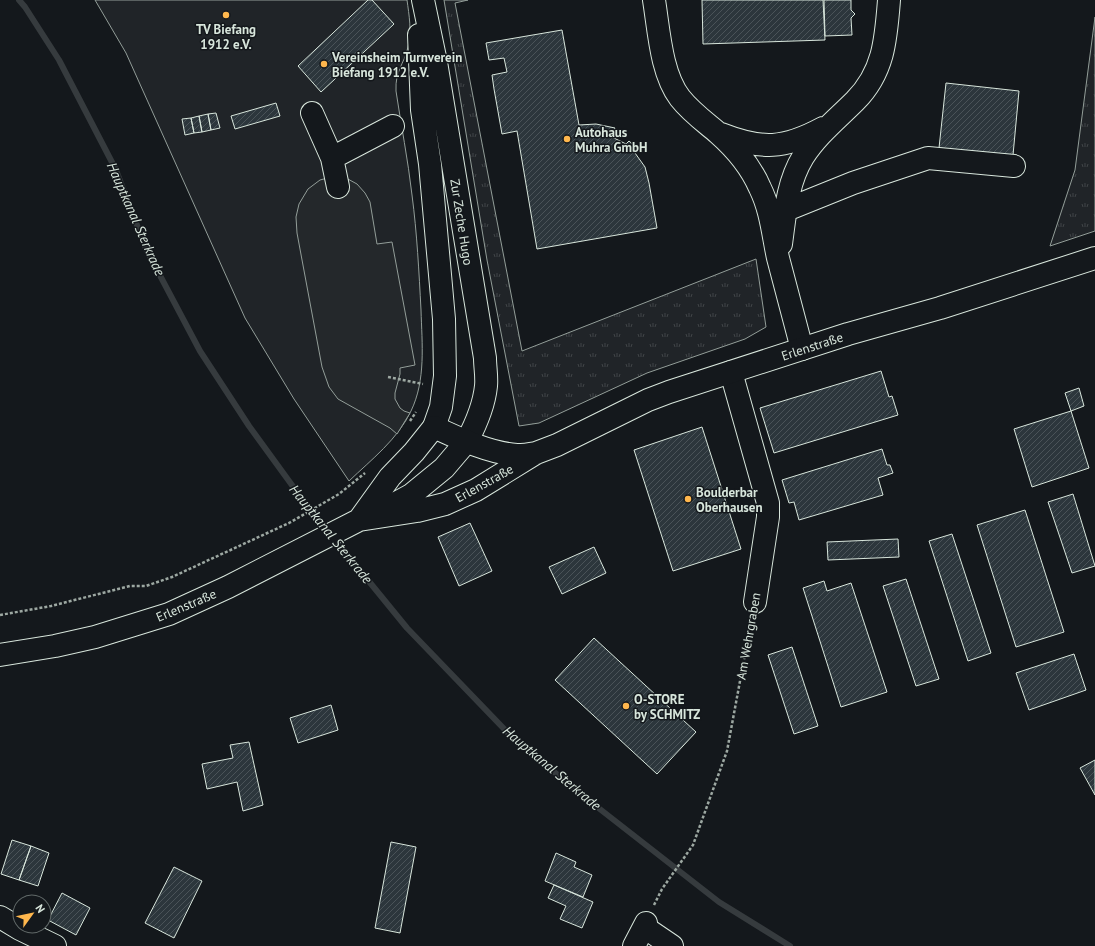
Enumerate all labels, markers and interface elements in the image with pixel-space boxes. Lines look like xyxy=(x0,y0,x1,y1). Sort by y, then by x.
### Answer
marker: TV Biefang 1912 e.V. xyxy=(221,10,231,20)
place label: TV Biefang 1912 e.V. xyxy=(196,21,256,53)
place label: Vereinsheim Turnverein Biefang 1912 e.V. xyxy=(331,49,462,81)
marker: Vereinsheim Turnverein Biefang 1912 e.V. xyxy=(319,59,329,69)
place label: Autohaus Muhra GmbH xyxy=(575,124,647,156)
marker: Autohaus Muhra GmbH xyxy=(562,134,572,144)
water label: Hauptkanal Sterkrade xyxy=(103,159,169,279)
street label: Zur Zeche Hugo xyxy=(446,178,477,266)
street label: Erlenstraße xyxy=(779,329,845,364)
street label: Erlenstraße xyxy=(452,461,516,506)
water label: Hauptkanal Sterkrade xyxy=(285,481,377,588)
place label: Boulderbar Oberhausen xyxy=(696,484,763,516)
marker: Boulderbar Oberhausen xyxy=(683,494,693,504)
street label: Erlenstraße xyxy=(153,585,219,626)
street label: Am Wehrgraben xyxy=(732,591,765,681)
place label: O-STORE by SCHMITZ xyxy=(634,691,700,723)
marker: O-STORE by SCHMITZ xyxy=(621,701,631,711)
water label: Hauptkanal Sterkrade xyxy=(499,722,605,815)
north arrow xyxy=(12,894,52,934)
text: N xyxy=(33,902,48,915)

